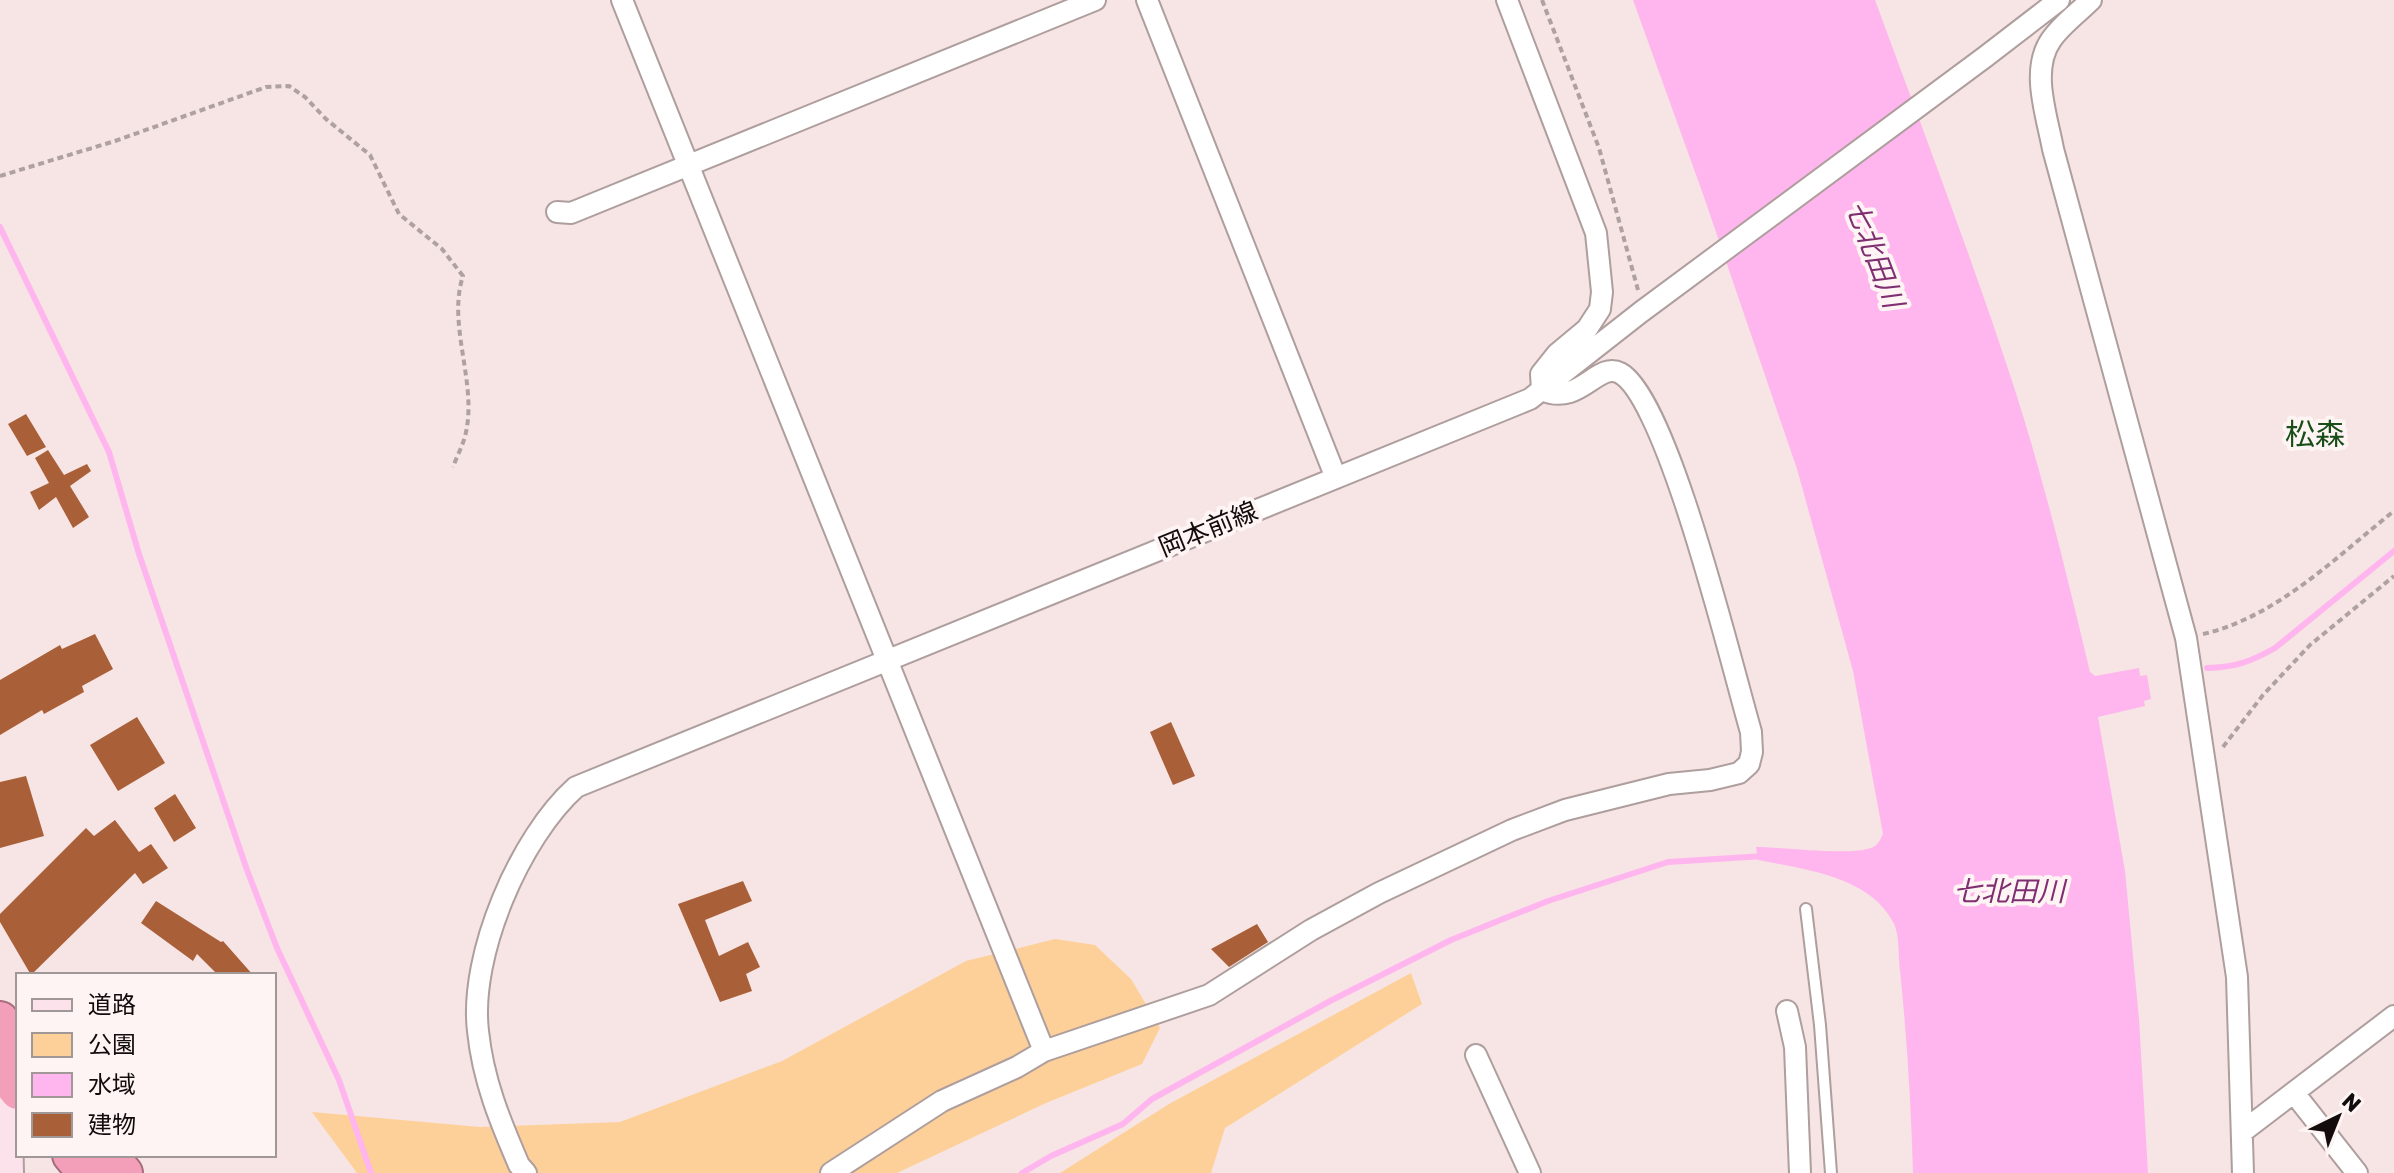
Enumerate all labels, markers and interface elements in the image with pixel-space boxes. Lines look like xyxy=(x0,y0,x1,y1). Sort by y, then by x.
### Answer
water label: 七北田川 xyxy=(1839,196,1911,315)
district label: 松森 xyxy=(2285,417,2345,453)
street label: 岡本前線 xyxy=(1154,496,1262,563)
water label: 七北田川 xyxy=(1953,875,2068,908)
legend xyxy=(16,973,276,1157)
text: 道路 xyxy=(88,991,136,1019)
text: 公園 xyxy=(88,1031,136,1059)
text: 水域 xyxy=(88,1071,136,1099)
north arrow xyxy=(2298,1077,2378,1157)
text: N xyxy=(2336,1087,2366,1118)
text: 建物 xyxy=(88,1111,136,1139)

